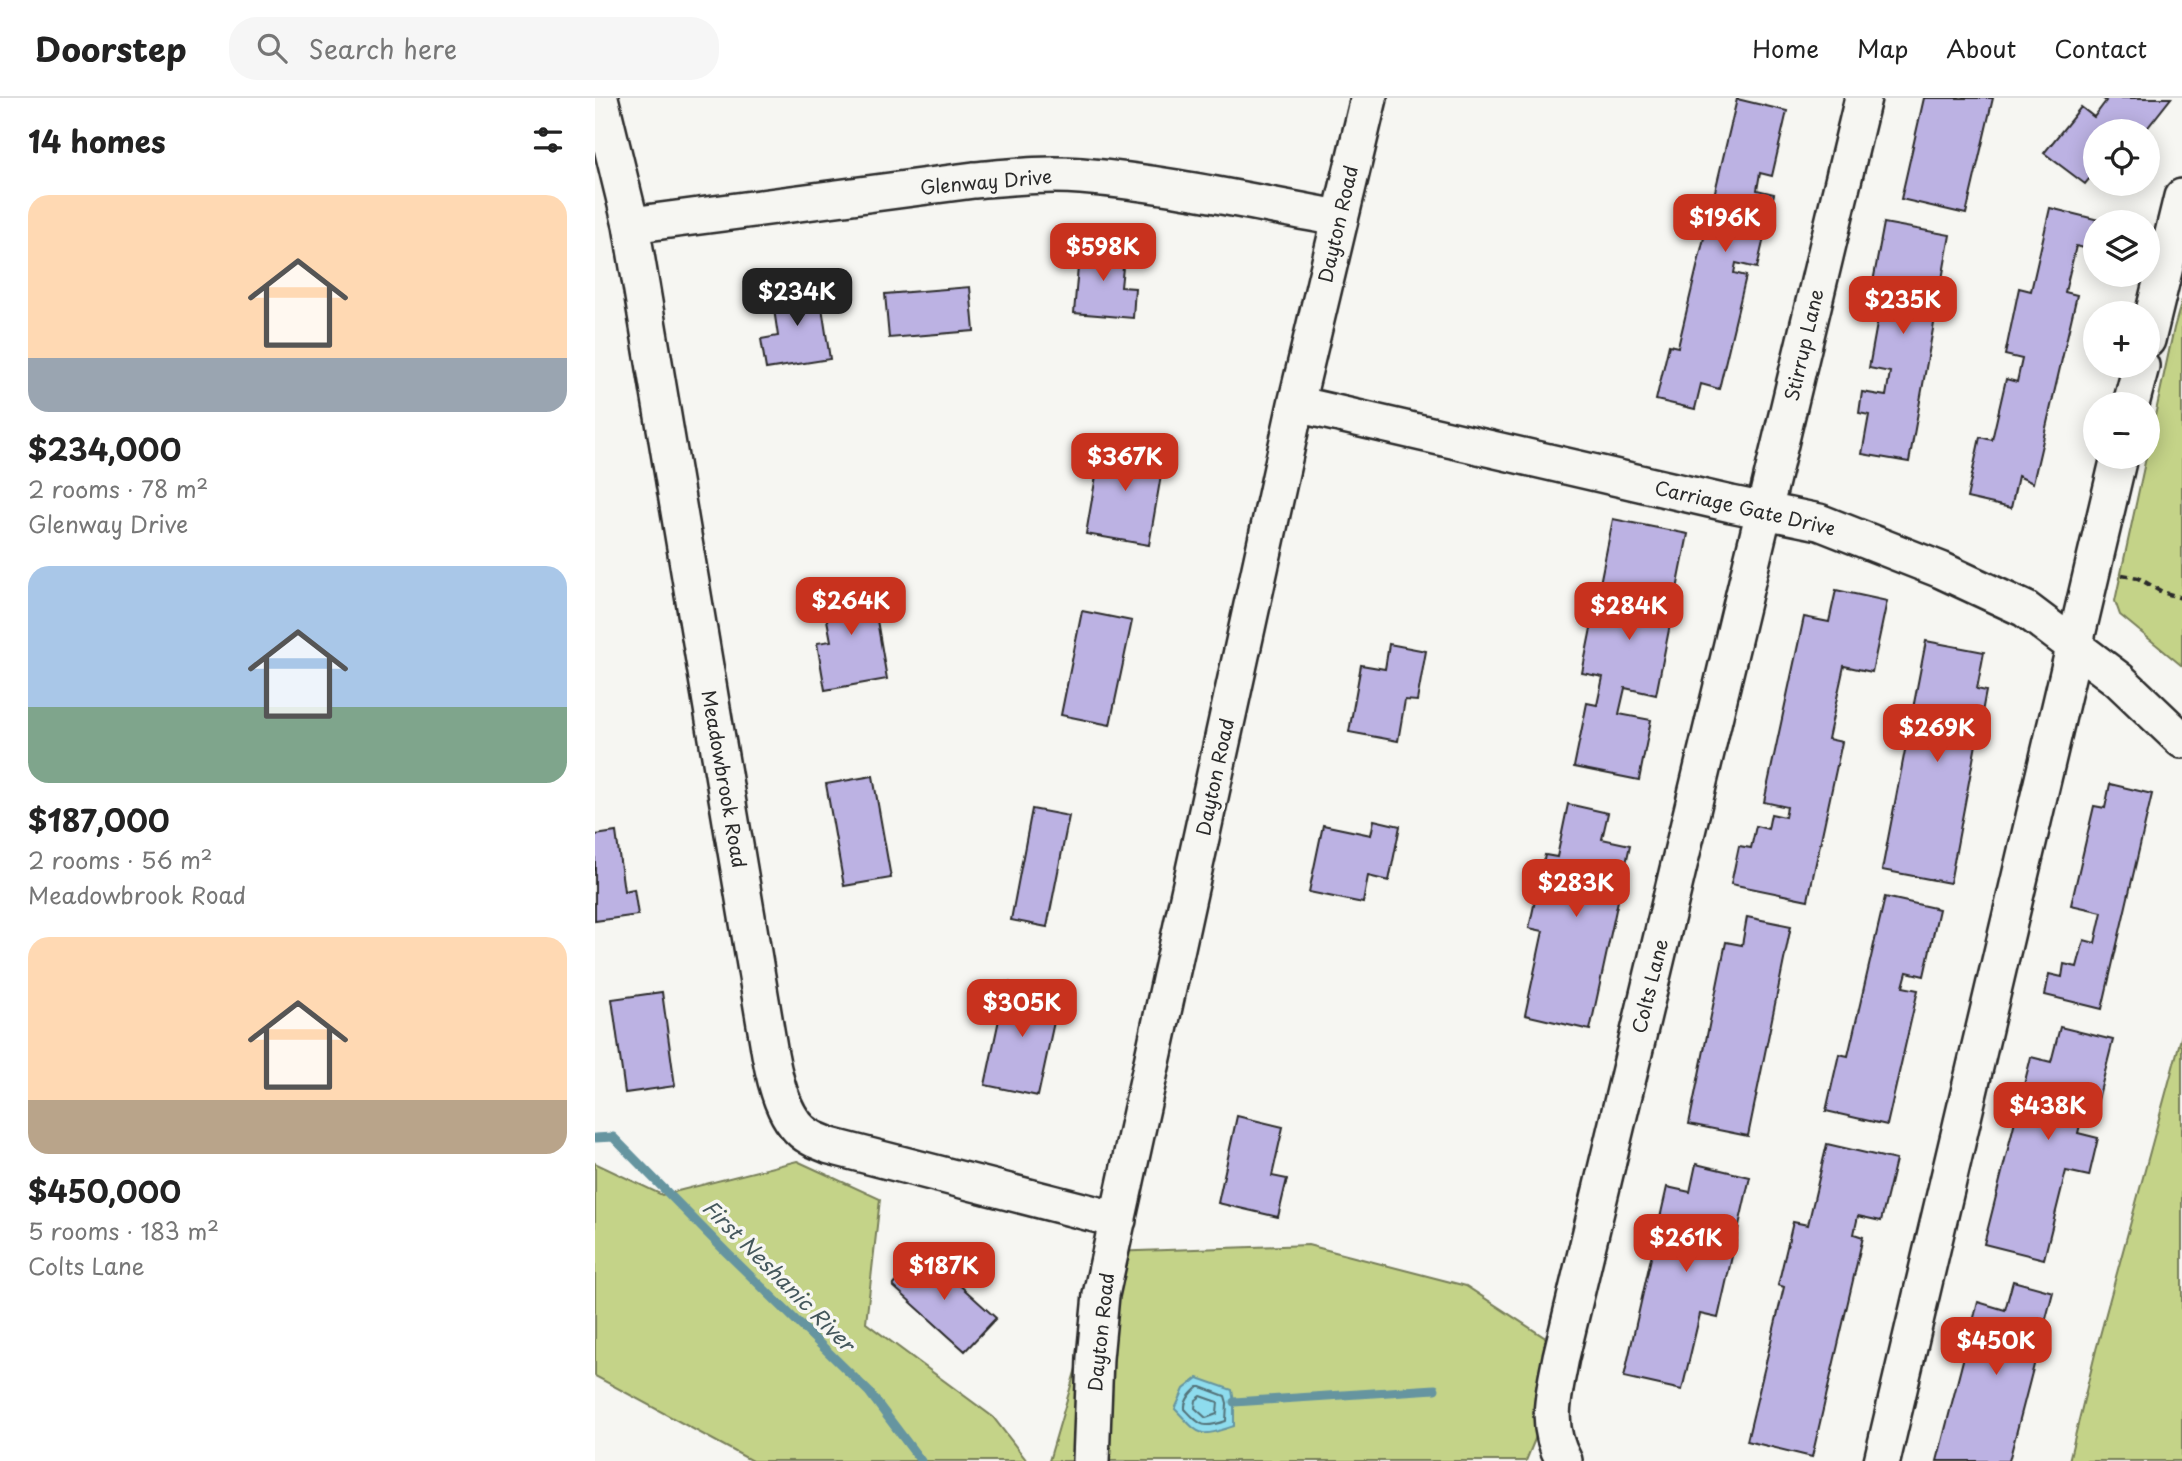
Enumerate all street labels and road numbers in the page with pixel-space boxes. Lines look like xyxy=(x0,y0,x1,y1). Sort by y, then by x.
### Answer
street label: Glenway Drive xyxy=(919,161,1053,201)
street label: Dayton Road xyxy=(1310,163,1364,285)
street label: Stirrup Lane xyxy=(1777,286,1830,404)
street label: Carriage Gate Drive xyxy=(1652,473,1838,541)
street label: Meadowbrook Road xyxy=(696,688,754,870)
street label: Dayton Road xyxy=(1188,716,1240,838)
street label: Colts Lane xyxy=(1624,936,1674,1036)
street label: Dayton Road xyxy=(1080,1271,1120,1393)

